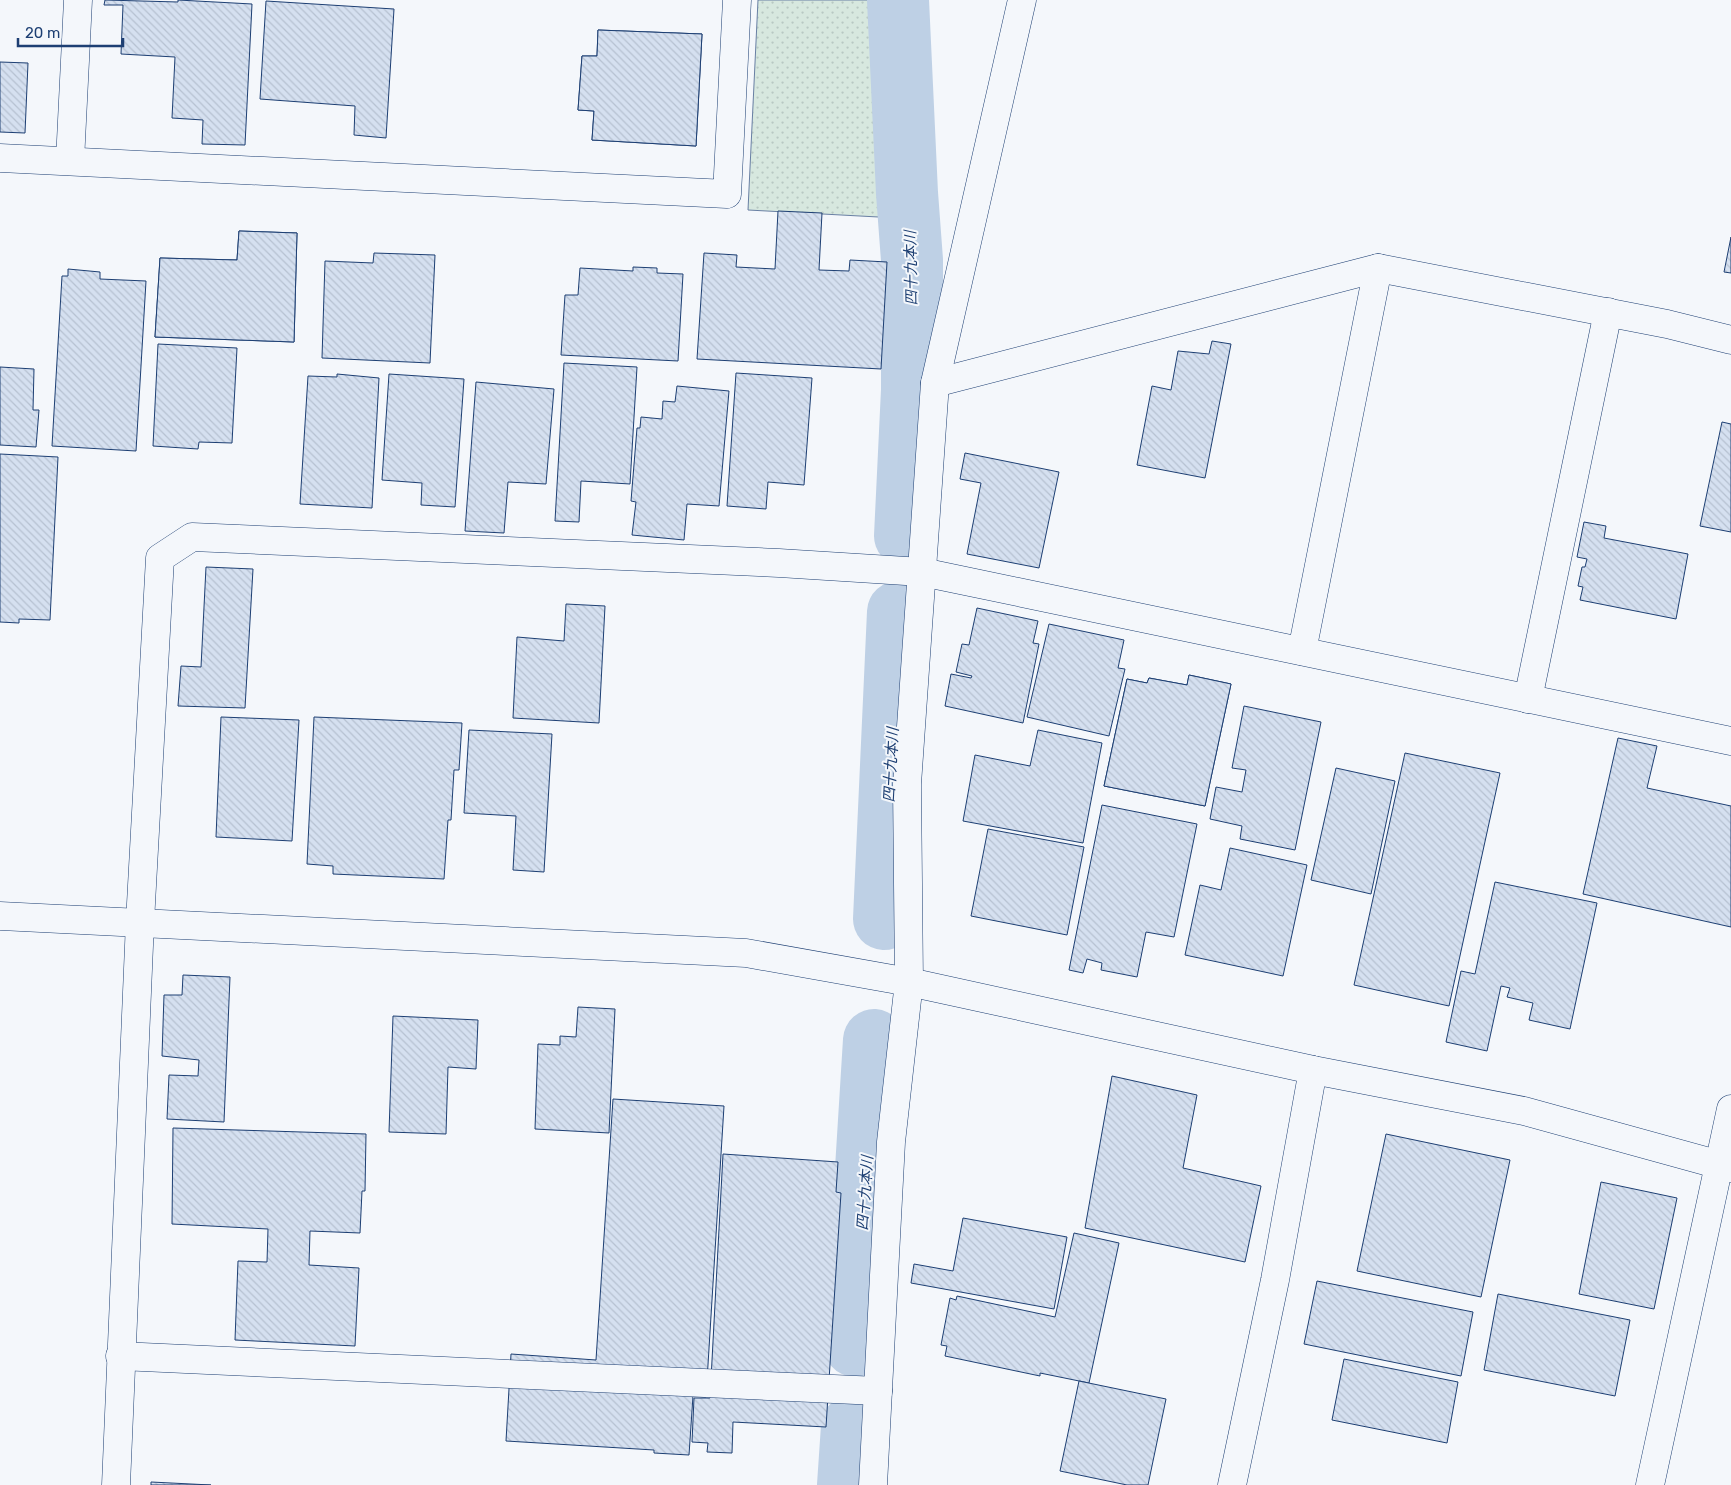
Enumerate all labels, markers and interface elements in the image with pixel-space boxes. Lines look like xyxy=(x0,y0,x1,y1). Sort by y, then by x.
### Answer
scale bar xyxy=(18,15,122,47)
text: 20 m xyxy=(25,24,60,42)
water label: 四十九本川 xyxy=(901,228,921,306)
water label: 四十九本川 xyxy=(880,725,902,803)
water label: 四十九本川 xyxy=(853,1153,877,1231)

